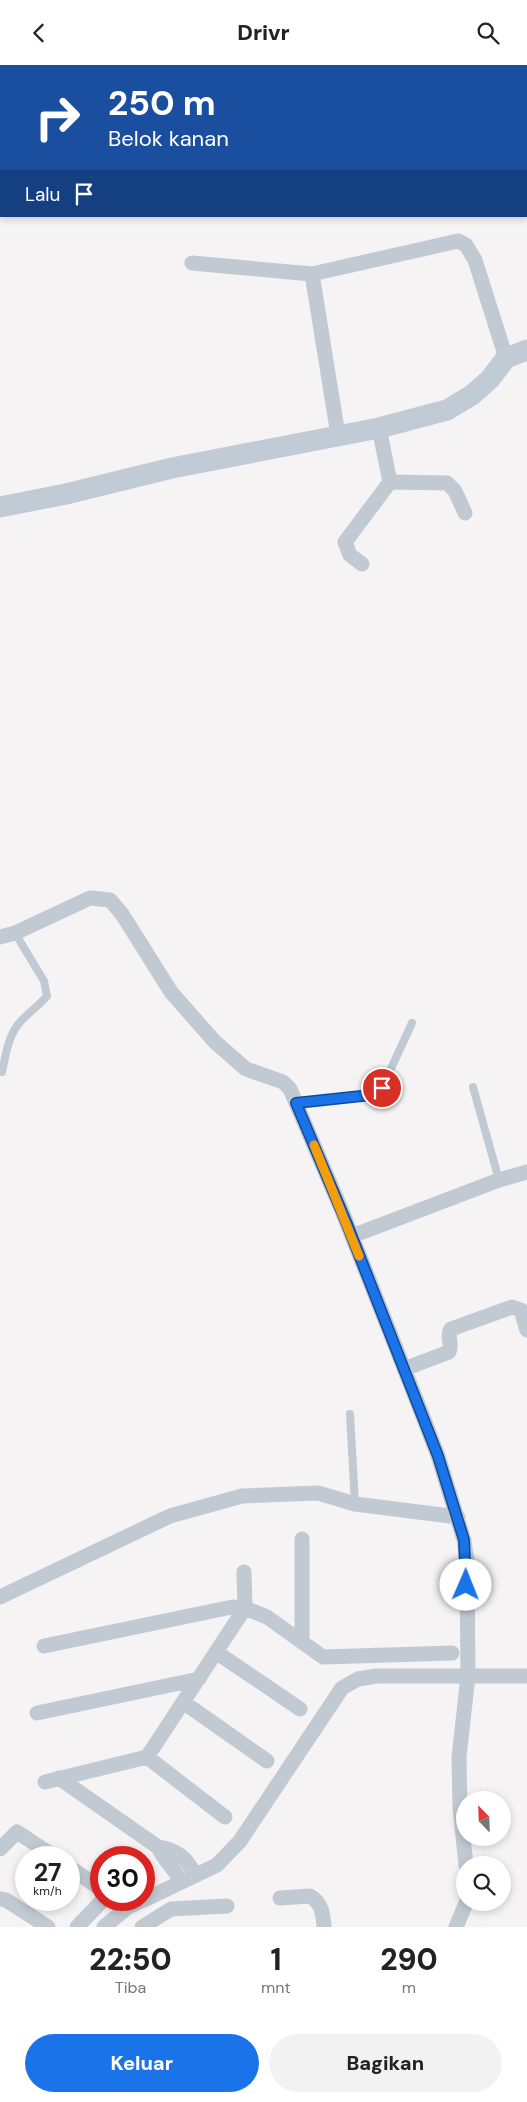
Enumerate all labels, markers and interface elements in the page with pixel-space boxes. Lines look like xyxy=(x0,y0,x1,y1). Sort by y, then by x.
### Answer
text: Drivr xyxy=(237,18,290,47)
icon: back xyxy=(25,19,53,47)
icon: search xyxy=(474,19,502,47)
text: 250 m xyxy=(108,80,216,126)
icon: right xyxy=(25,85,90,150)
text: Belok kanan xyxy=(108,124,229,153)
icon: arrive xyxy=(70,180,98,208)
text: Lalu xyxy=(25,182,60,207)
pin xyxy=(361,1067,403,1109)
icon: arrive xyxy=(368,1074,396,1102)
position arrow xyxy=(439,1558,491,1610)
north arrow xyxy=(456,1791,511,1846)
map controls xyxy=(456,1791,511,1911)
speed limit sign: 30 xyxy=(90,1846,155,1911)
text: 27 xyxy=(34,1856,61,1889)
button: search xyxy=(456,1856,511,1911)
text: km/h xyxy=(33,1883,62,1899)
text: 22:50 xyxy=(89,1940,172,1979)
text: 1 xyxy=(270,1940,281,1979)
text: 290 xyxy=(380,1940,438,1979)
text: Tiba xyxy=(115,1977,146,1998)
text: mnt xyxy=(261,1977,291,1998)
text: m xyxy=(402,1977,416,1998)
button: Keluar xyxy=(25,2034,259,2092)
button: Bagikan xyxy=(269,2034,502,2092)

